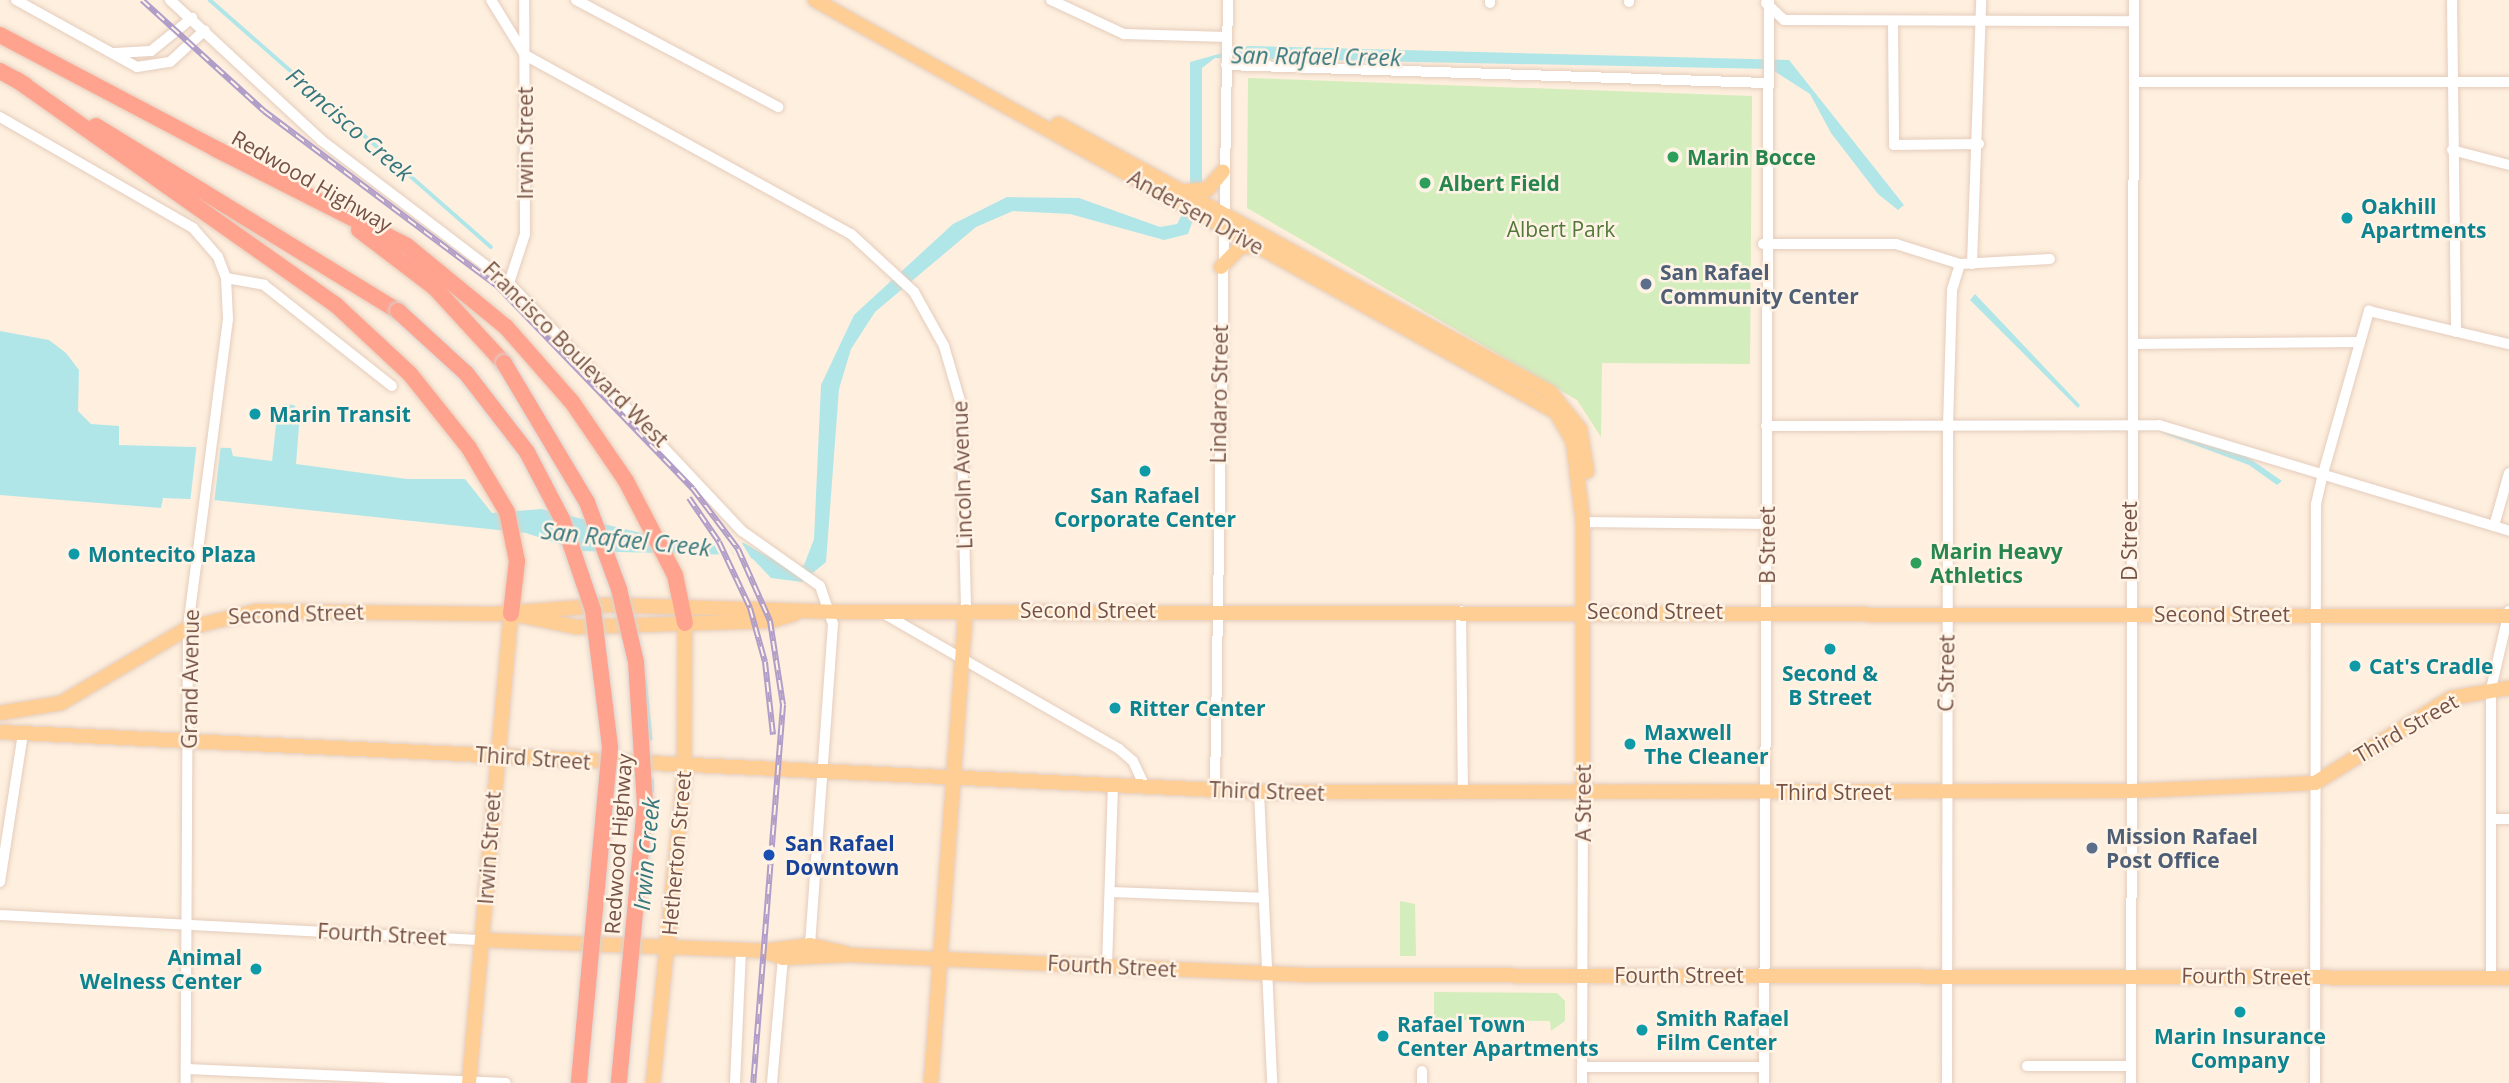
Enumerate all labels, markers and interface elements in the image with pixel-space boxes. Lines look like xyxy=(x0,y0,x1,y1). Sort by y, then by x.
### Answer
water label: San Rafael Creek xyxy=(1231,41,1401,71)
water label: Francisco Creek xyxy=(281,62,419,186)
street label: Irwin Street xyxy=(512,86,538,200)
street label: Redwood Highway xyxy=(227,125,397,237)
place label: Marin Bocce xyxy=(1687,144,1816,170)
marker: Marin Bocce xyxy=(1665,149,1681,165)
street label: Andersen Drive xyxy=(1124,164,1268,260)
place label: Albert Field xyxy=(1439,170,1560,196)
marker: Albert Field xyxy=(1417,175,1433,191)
place label: Oakhill Apartments xyxy=(2361,193,2486,243)
marker: Oakhill Apartments xyxy=(2339,210,2355,226)
park label: Albert Park xyxy=(1507,216,1615,242)
street label: Francisco Boulevard West xyxy=(478,256,674,452)
place label: San Rafael Community Center xyxy=(1660,259,1859,309)
marker: San Rafael Community Center xyxy=(1638,276,1654,292)
street label: Lindaro Street xyxy=(1205,324,1233,464)
street label: Lincoln Avenue xyxy=(947,400,977,550)
place label: Marin Transit xyxy=(269,401,411,427)
marker: Marin Transit xyxy=(247,406,263,422)
marker: San Rafael Corporate Center xyxy=(1137,463,1153,479)
place label: San Rafael Corporate Center xyxy=(1054,482,1236,532)
street label: D Street xyxy=(2116,501,2142,581)
street label: B Street xyxy=(1754,506,1780,584)
water label: San Rafael Creek xyxy=(540,516,712,562)
place label: Marin Heavy Athletics xyxy=(1930,538,2063,588)
place label: Montecito Plaza xyxy=(88,541,256,567)
marker: Montecito Plaza xyxy=(66,546,82,562)
marker: Marin Heavy Athletics xyxy=(1908,555,1924,571)
street label: Second Street xyxy=(1020,597,1156,623)
street label: Second Street xyxy=(1587,598,1723,624)
street label: Second Street xyxy=(228,599,364,629)
street label: Second Street xyxy=(2154,601,2290,627)
street label: Grand Avenue xyxy=(176,609,204,749)
street label: C Street xyxy=(1933,634,1959,712)
marker: Second & B Street xyxy=(1822,641,1838,657)
place label: Cat's Cradle xyxy=(2369,653,2493,679)
marker: Cat's Cradle xyxy=(2347,658,2363,674)
place label: Second & B Street xyxy=(1782,660,1878,710)
street label: Third Street xyxy=(2350,688,2462,768)
place label: Ritter Center xyxy=(1129,695,1266,721)
marker: Ritter Center xyxy=(1107,700,1123,716)
place label: Maxwell The Cleaner xyxy=(1644,719,1768,769)
marker: Maxwell The Cleaner xyxy=(1622,736,1638,752)
street label: Third Street xyxy=(475,741,591,775)
street label: Redwood Highway xyxy=(599,753,637,935)
street label: A Street xyxy=(1570,764,1596,842)
street label: Hetherton Street xyxy=(656,770,696,936)
street label: Third Street xyxy=(1209,776,1325,806)
street label: Third Street xyxy=(1776,779,1892,805)
street label: Irwin Street xyxy=(472,791,506,905)
water label: Irwin Creek xyxy=(627,796,665,912)
place label: Mission Rafael Post Office xyxy=(2106,823,2258,873)
place label: San Rafael Downtown xyxy=(785,830,899,880)
marker: Mission Rafael Post Office xyxy=(2084,840,2100,856)
marker: San Rafael Downtown xyxy=(759,845,779,865)
street label: Fourth Street xyxy=(317,918,447,950)
place label: Animal Welness Center xyxy=(80,944,242,994)
street label: Fourth Street xyxy=(1047,950,1177,982)
marker: Animal Welness Center xyxy=(248,961,264,977)
street label: Fourth Street xyxy=(1614,962,1744,988)
street label: Fourth Street xyxy=(2181,962,2311,990)
marker: Marin Insurance Company xyxy=(2232,1004,2248,1020)
place label: Smith Rafael Film Center xyxy=(1656,1005,1789,1055)
place label: Rafael Town Center Apartments xyxy=(1397,1011,1599,1061)
marker: Smith Rafael Film Center xyxy=(1634,1022,1650,1038)
place label: Marin Insurance Company xyxy=(2154,1023,2326,1073)
marker: Rafael Town Center Apartments xyxy=(1375,1028,1391,1044)

